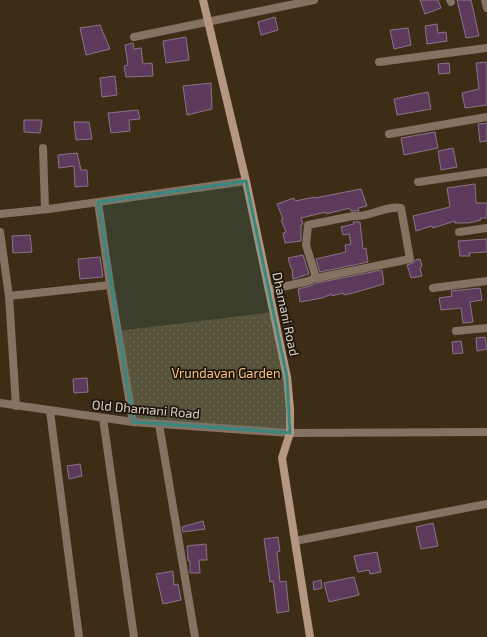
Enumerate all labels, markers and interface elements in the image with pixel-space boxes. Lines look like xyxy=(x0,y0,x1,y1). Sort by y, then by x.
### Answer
street label: Dhamani Road xyxy=(269,271,303,357)
park label: Vrundavan Garden xyxy=(171,365,281,381)
street label: Old Dhamani Road xyxy=(91,396,201,422)

